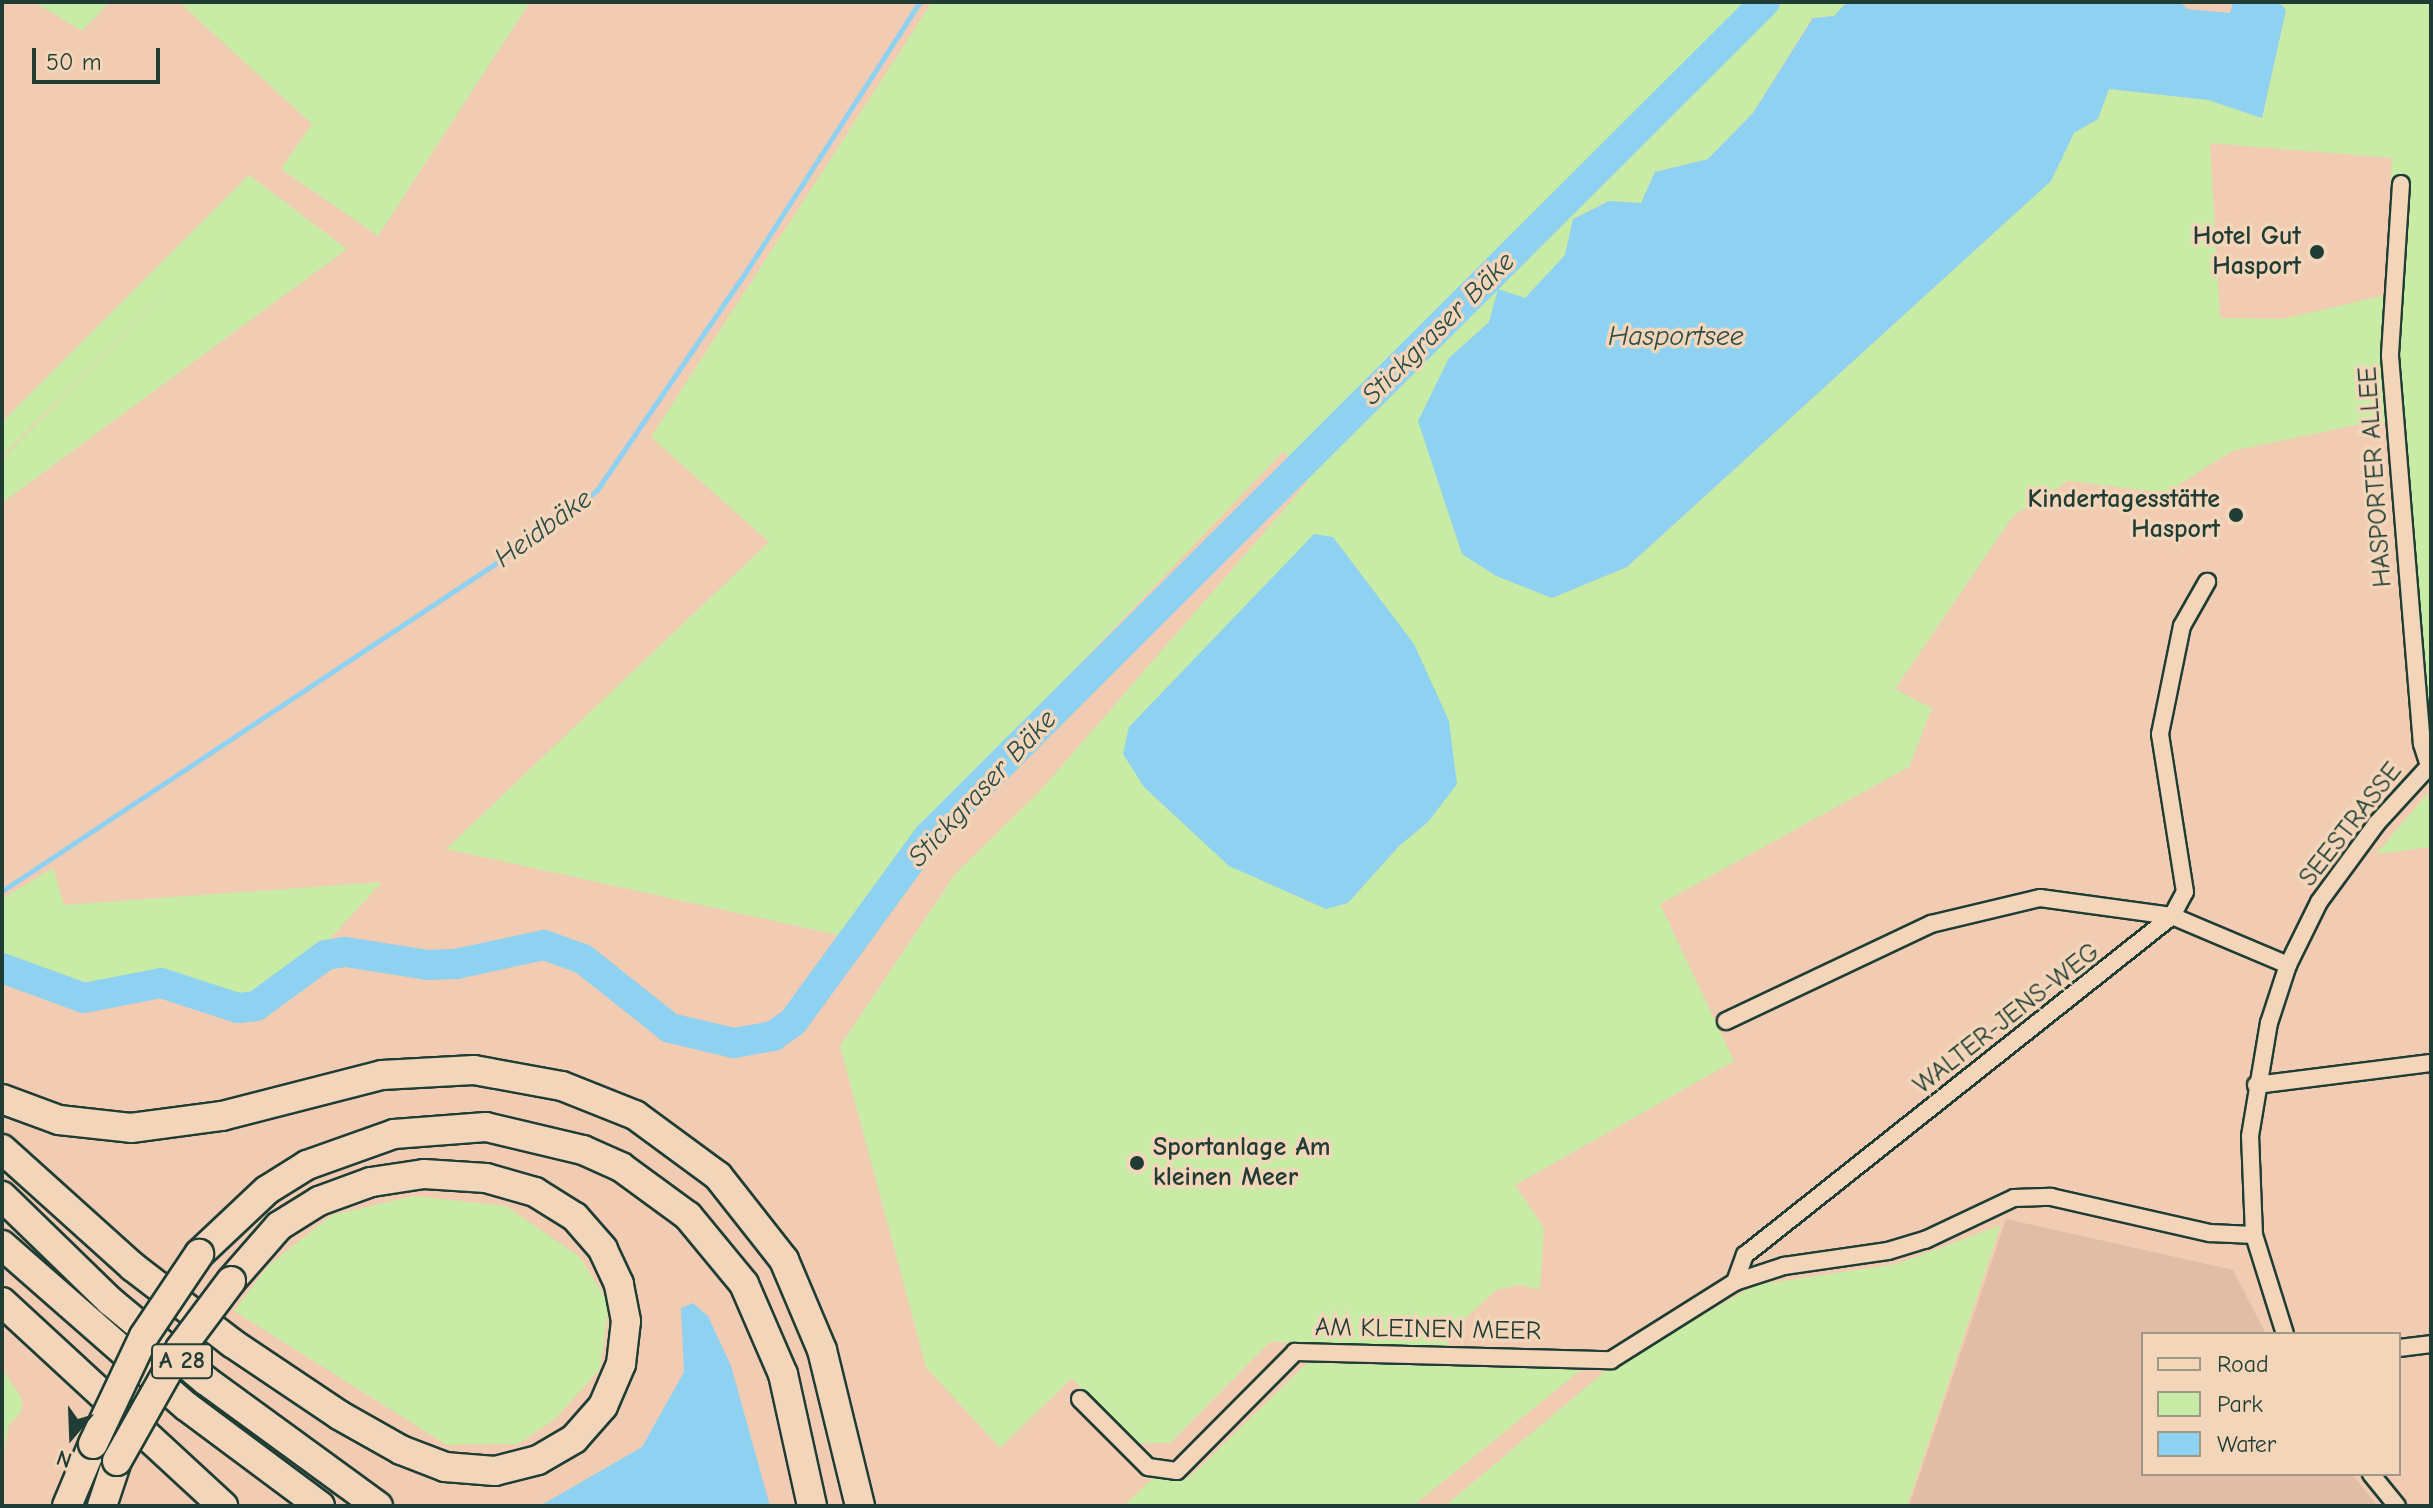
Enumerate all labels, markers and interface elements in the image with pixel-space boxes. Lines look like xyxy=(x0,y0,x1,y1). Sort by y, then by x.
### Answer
scale bar xyxy=(36,32,164,82)
text: 50 m xyxy=(46,48,102,76)
place label: Hotel Gut Hasport xyxy=(2193,221,2301,282)
marker: Hotel Gut Hasport xyxy=(2308,243,2326,261)
water label: Stickgraser Bäke xyxy=(1354,244,1522,412)
water label: Hasportsee xyxy=(1608,319,1744,353)
street label: HASPORTER ALLEE xyxy=(2353,366,2399,588)
water label: Heidbäke xyxy=(488,481,598,575)
place label: Kindertagesstätte Hasport xyxy=(2028,484,2220,546)
marker: Kindertagesstätte Hasport xyxy=(2227,506,2245,524)
water label: Stickgraser Bäke xyxy=(901,702,1063,874)
street label: SEESTRASSE xyxy=(2293,757,2409,893)
street label: WALTER-JENS-WEG xyxy=(1908,937,2106,1101)
place label: Sportanlage Am kleinen Meer xyxy=(1153,1132,1331,1194)
marker: Sportanlage Am kleinen Meer xyxy=(1128,1154,1146,1172)
street label: AM KLEINEN MEER xyxy=(1315,1312,1541,1348)
legend xyxy=(2141,1332,2401,1476)
road number: A 28 xyxy=(150,1341,214,1381)
text: Road xyxy=(2217,1350,2269,1378)
text: Park xyxy=(2217,1390,2263,1418)
north arrow xyxy=(32,1396,112,1476)
text: Water xyxy=(2217,1430,2276,1458)
text: N xyxy=(53,1444,75,1473)

